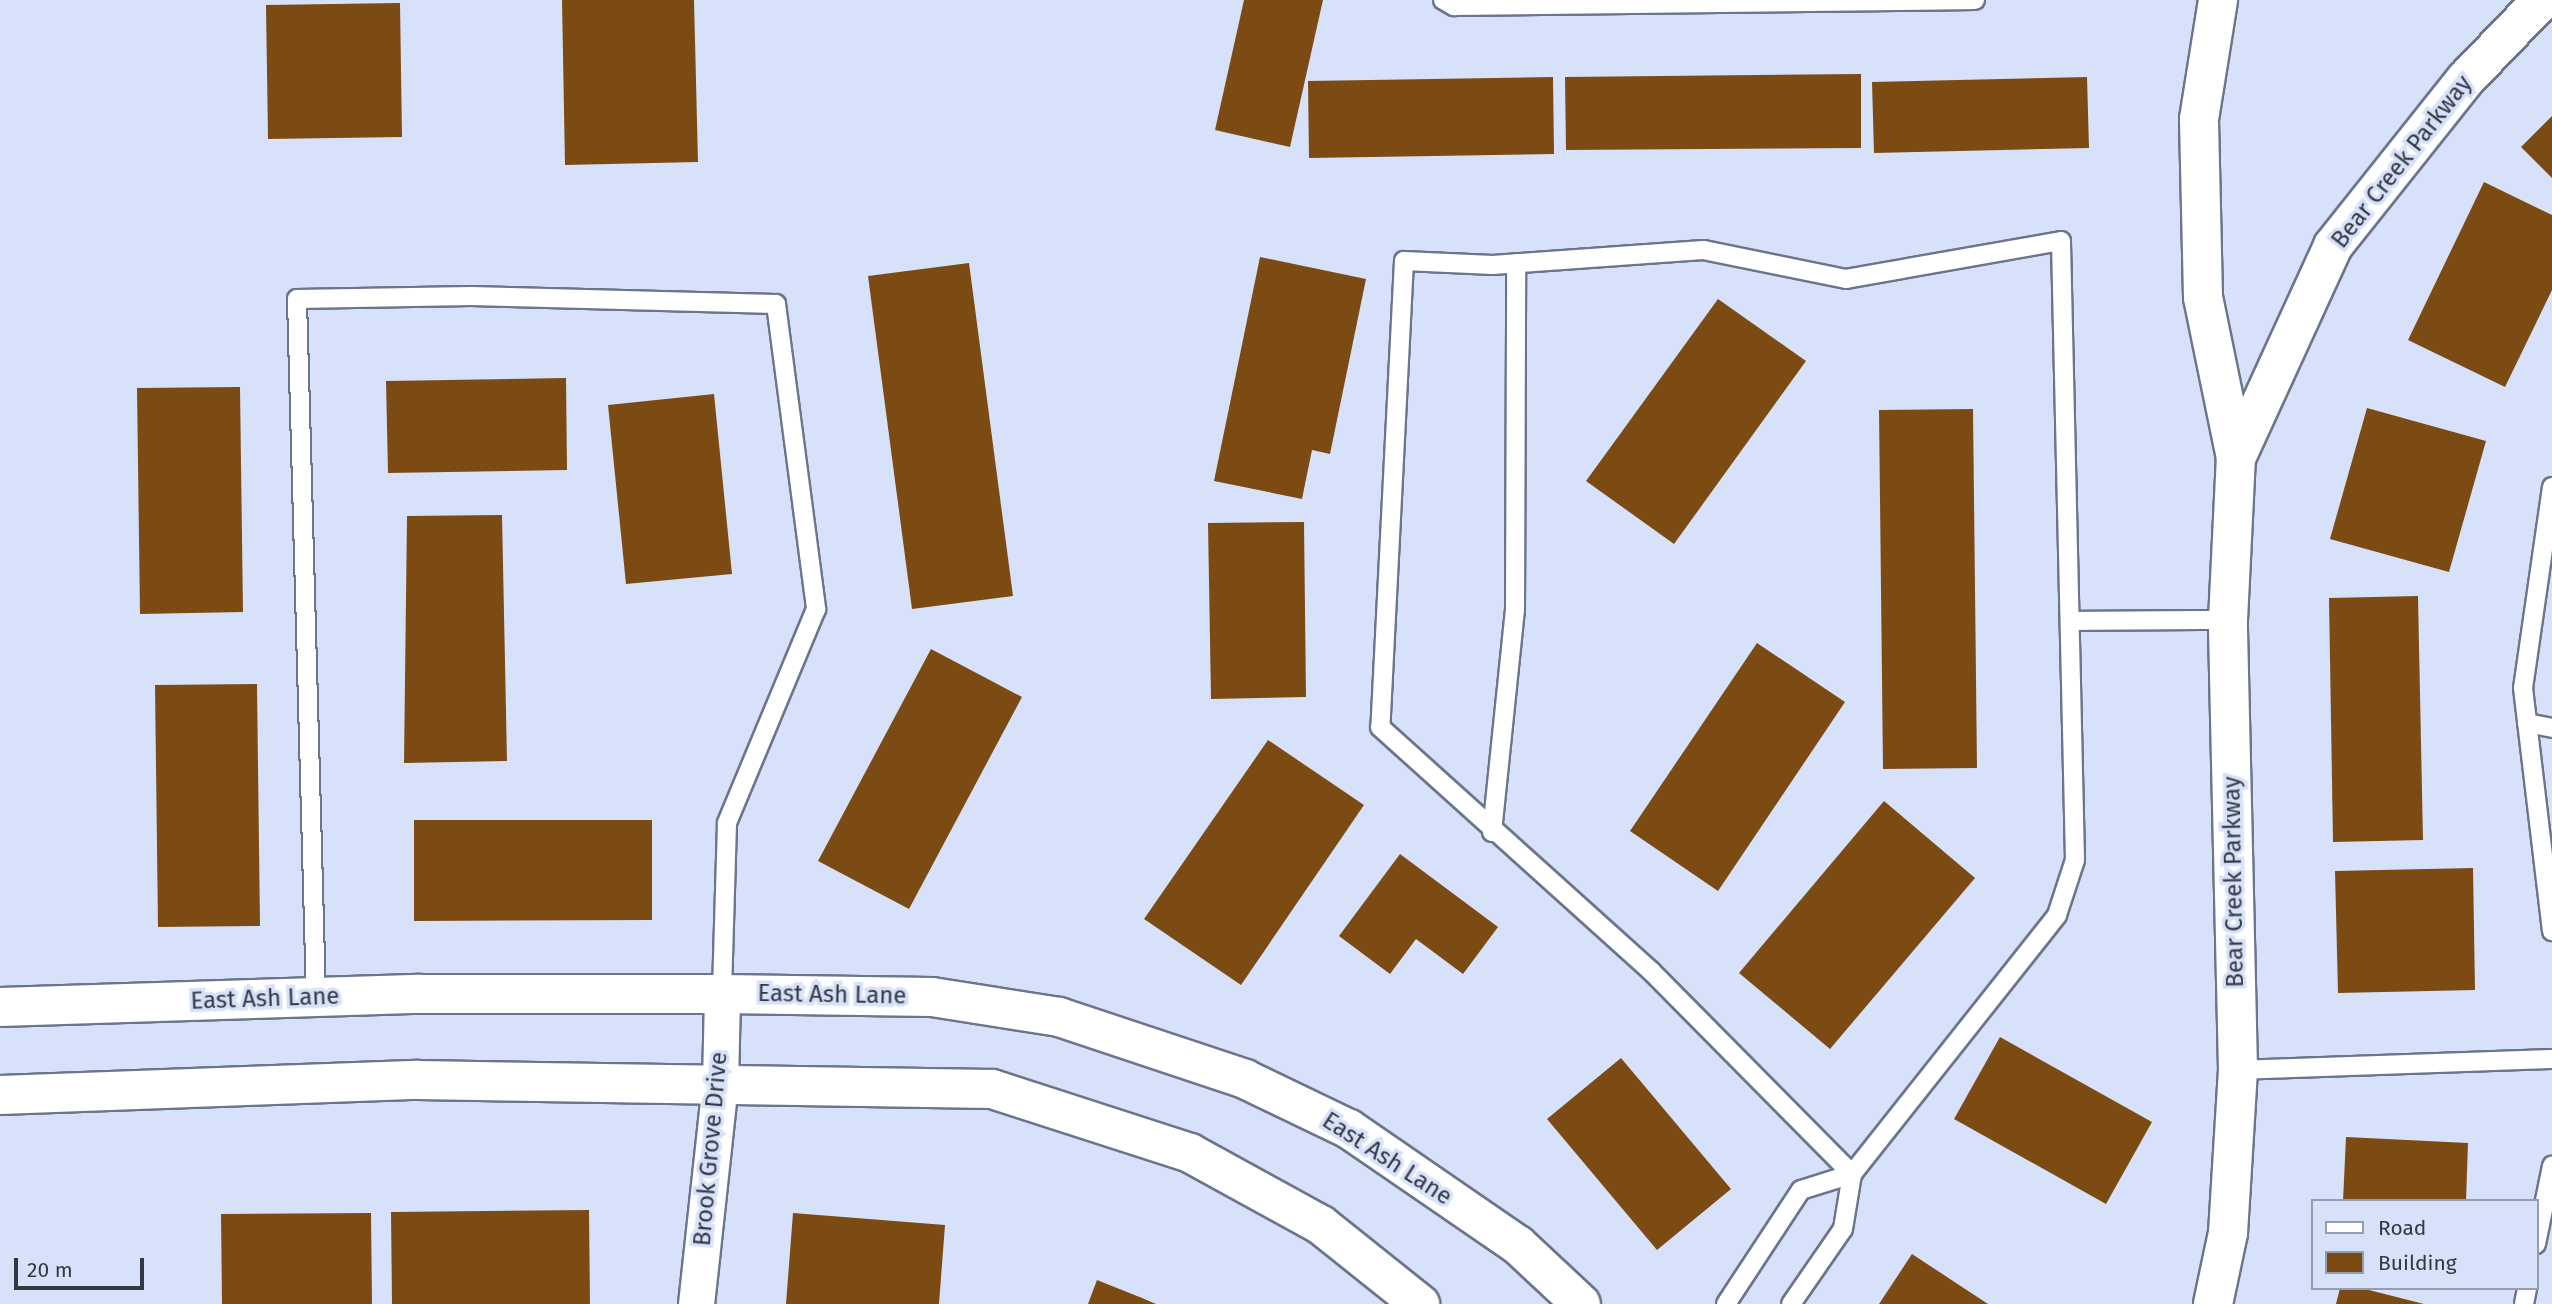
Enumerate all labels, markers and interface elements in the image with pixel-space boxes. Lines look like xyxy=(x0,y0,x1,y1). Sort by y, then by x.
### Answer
street label: Bear Creek Parkway xyxy=(2326,70,2478,254)
street label: Bear Creek Parkway xyxy=(2218,776,2250,988)
street label: East Ash Lane xyxy=(757,979,907,1011)
street label: East Ash Lane xyxy=(190,982,340,1016)
street label: Brook Grove Drive xyxy=(688,1051,734,1247)
street label: East Ash Lane xyxy=(1317,1106,1457,1212)
legend xyxy=(2310,1199,2538,1290)
text: Road xyxy=(2378,1215,2426,1241)
scale bar xyxy=(18,1244,147,1288)
text: Building xyxy=(2378,1250,2457,1276)
text: 20 m xyxy=(27,1257,73,1283)

